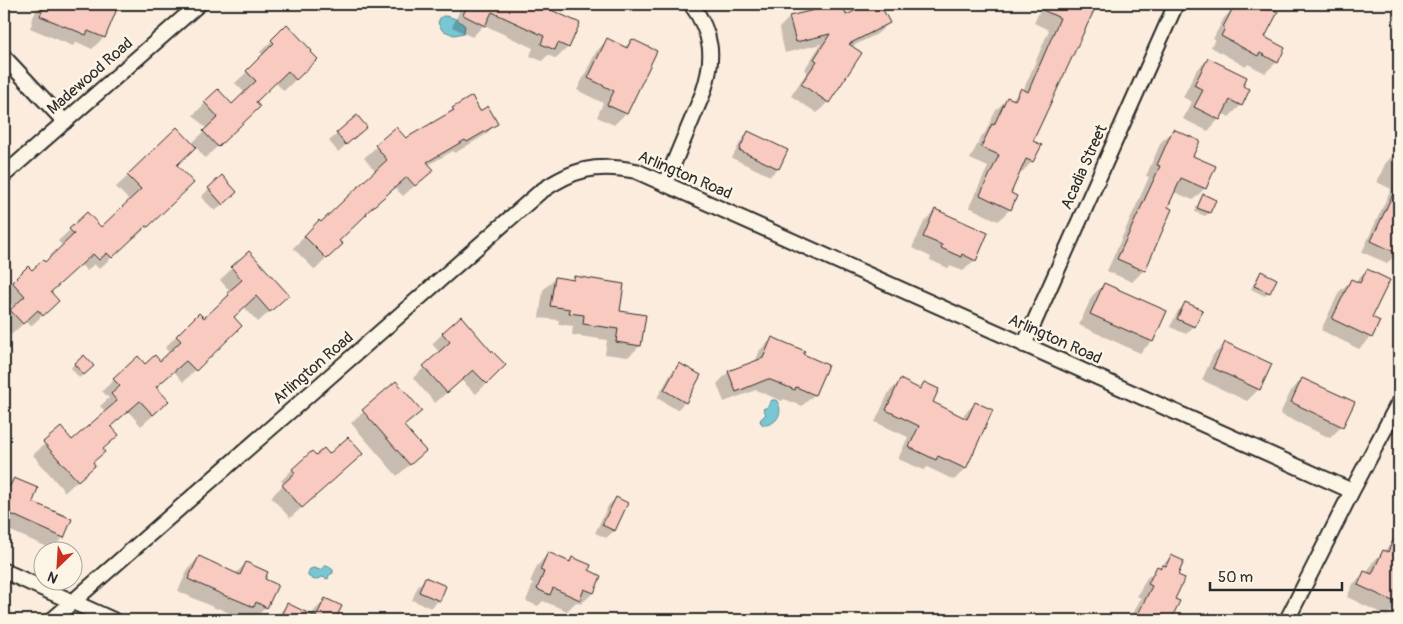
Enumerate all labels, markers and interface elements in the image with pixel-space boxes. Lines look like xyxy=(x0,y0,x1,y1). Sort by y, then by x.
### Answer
street label: Madewood Road xyxy=(43,33,137,119)
street label: Acadia Street xyxy=(1056,121,1112,213)
street label: Arlington Road xyxy=(635,146,735,204)
street label: Arlington Road xyxy=(1005,309,1105,369)
street label: Arlington Road xyxy=(269,328,357,408)
north arrow xyxy=(32,542,82,592)
scale bar xyxy=(1210,559,1343,591)
text: N xyxy=(45,568,61,587)
text: 50 m xyxy=(1218,568,1253,587)

